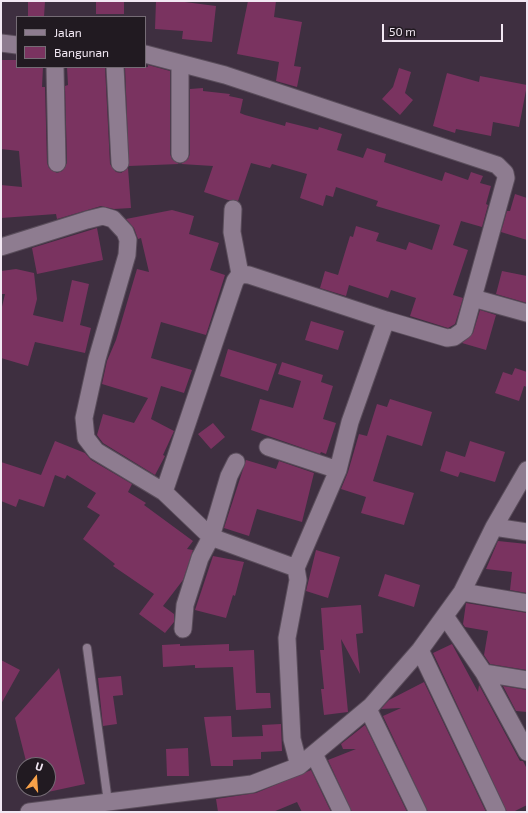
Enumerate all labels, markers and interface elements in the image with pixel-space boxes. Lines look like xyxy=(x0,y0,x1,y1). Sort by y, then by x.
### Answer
legend xyxy=(16,16,146,68)
scale bar xyxy=(384,16,505,42)
text: 50 m xyxy=(389,24,416,38)
text: Jalan xyxy=(54,25,82,39)
text: Bangunan xyxy=(54,45,109,59)
north arrow xyxy=(16,757,56,797)
text: U xyxy=(34,759,45,773)

